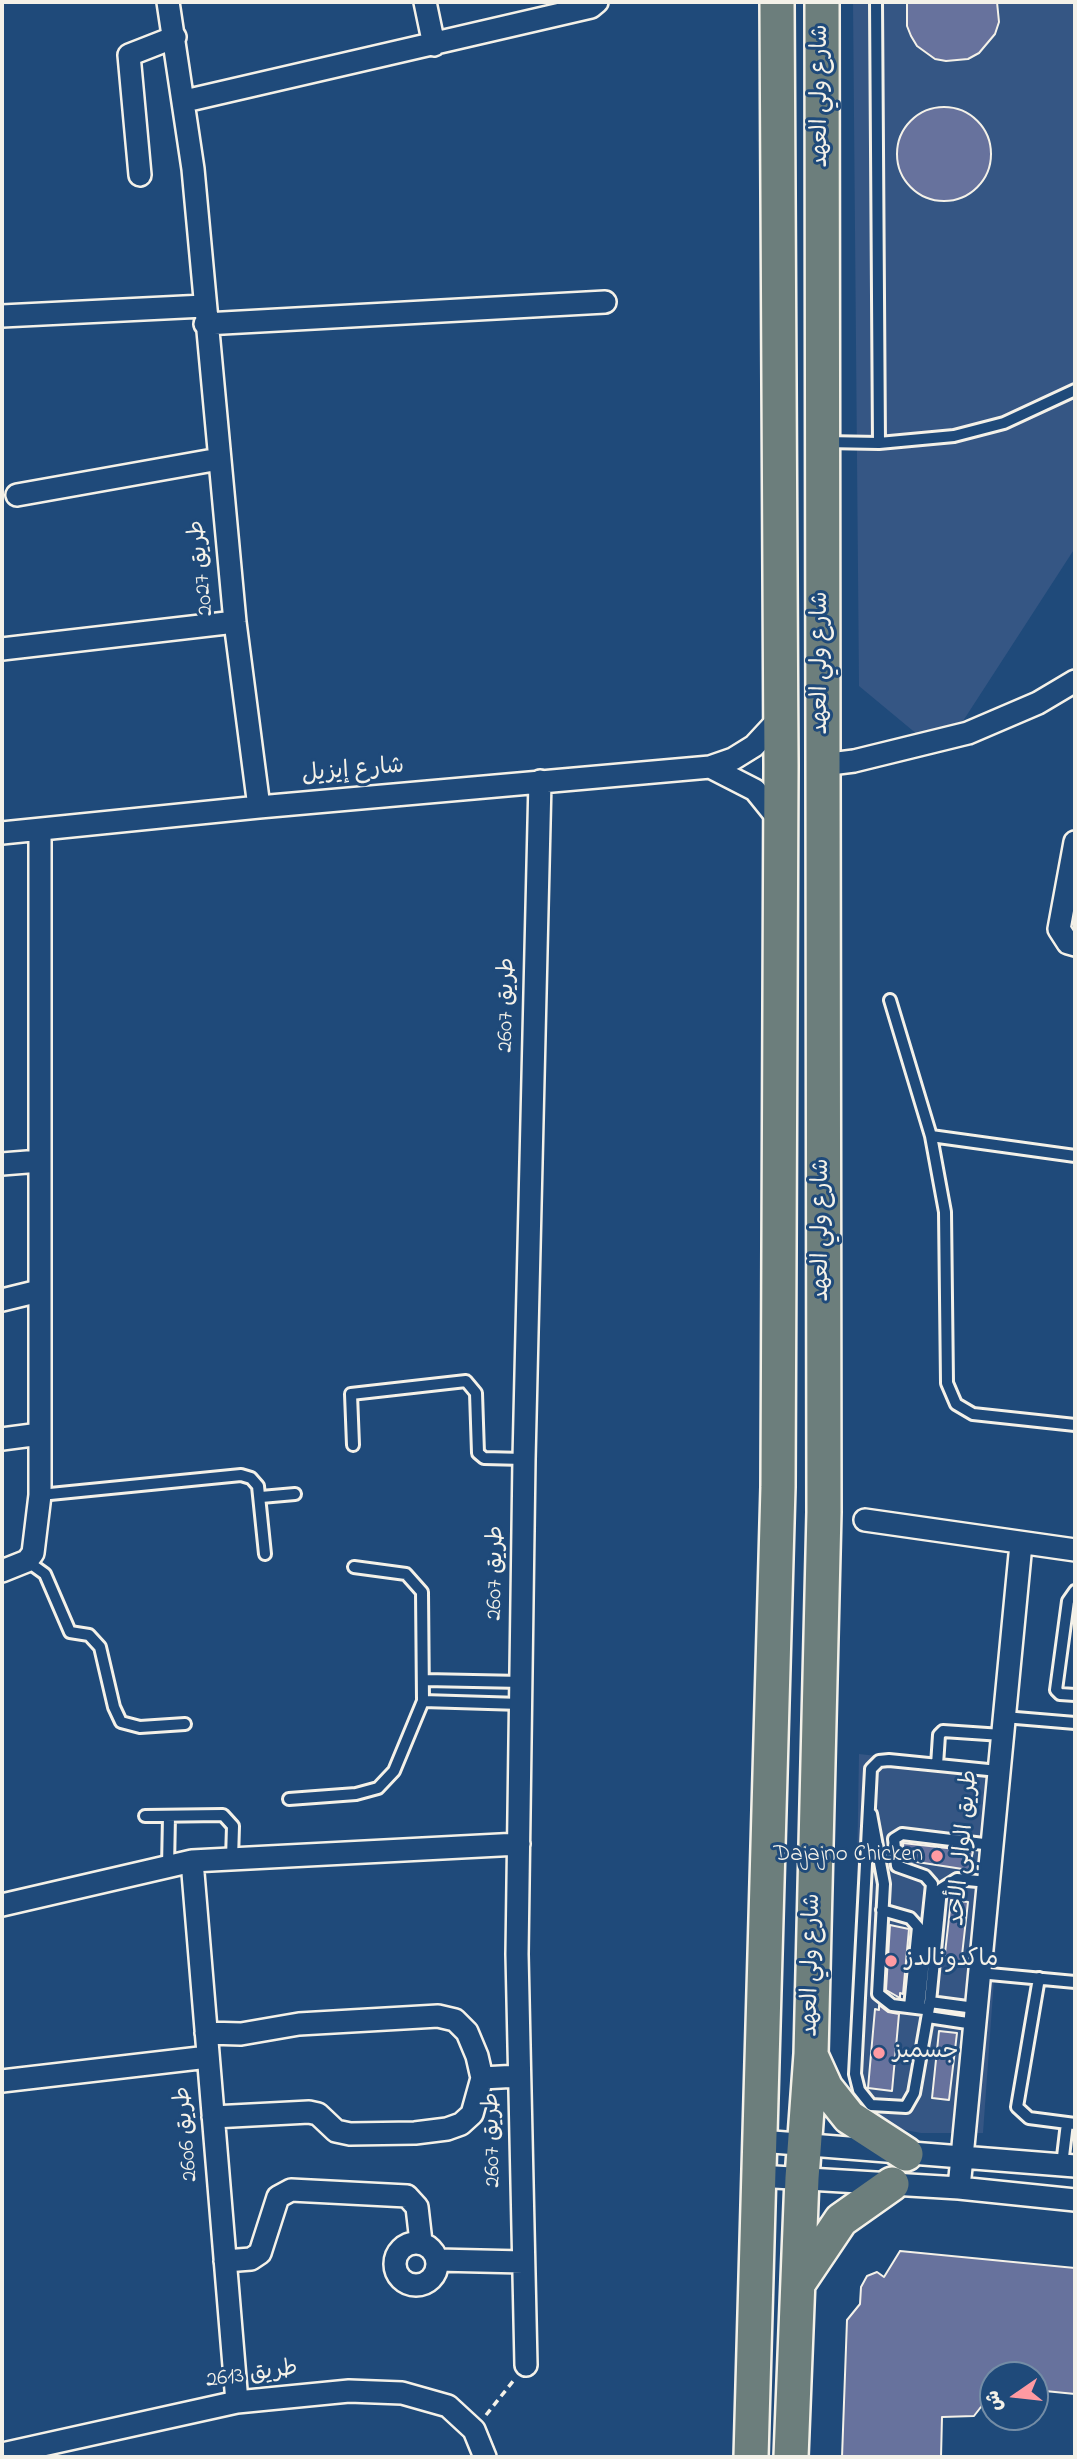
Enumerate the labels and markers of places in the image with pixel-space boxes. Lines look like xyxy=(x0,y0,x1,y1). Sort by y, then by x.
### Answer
place label: Dajajno Chicken xyxy=(773,1842,923,1870)
marker: Dajajno Chicken xyxy=(929,1848,945,1864)
place label: ماكدونالدز xyxy=(905,1947,998,1975)
marker: ماكدونالدز xyxy=(883,1953,899,1969)
place label: جسميز xyxy=(893,2039,959,2067)
marker: جسميز xyxy=(871,2045,887,2061)

